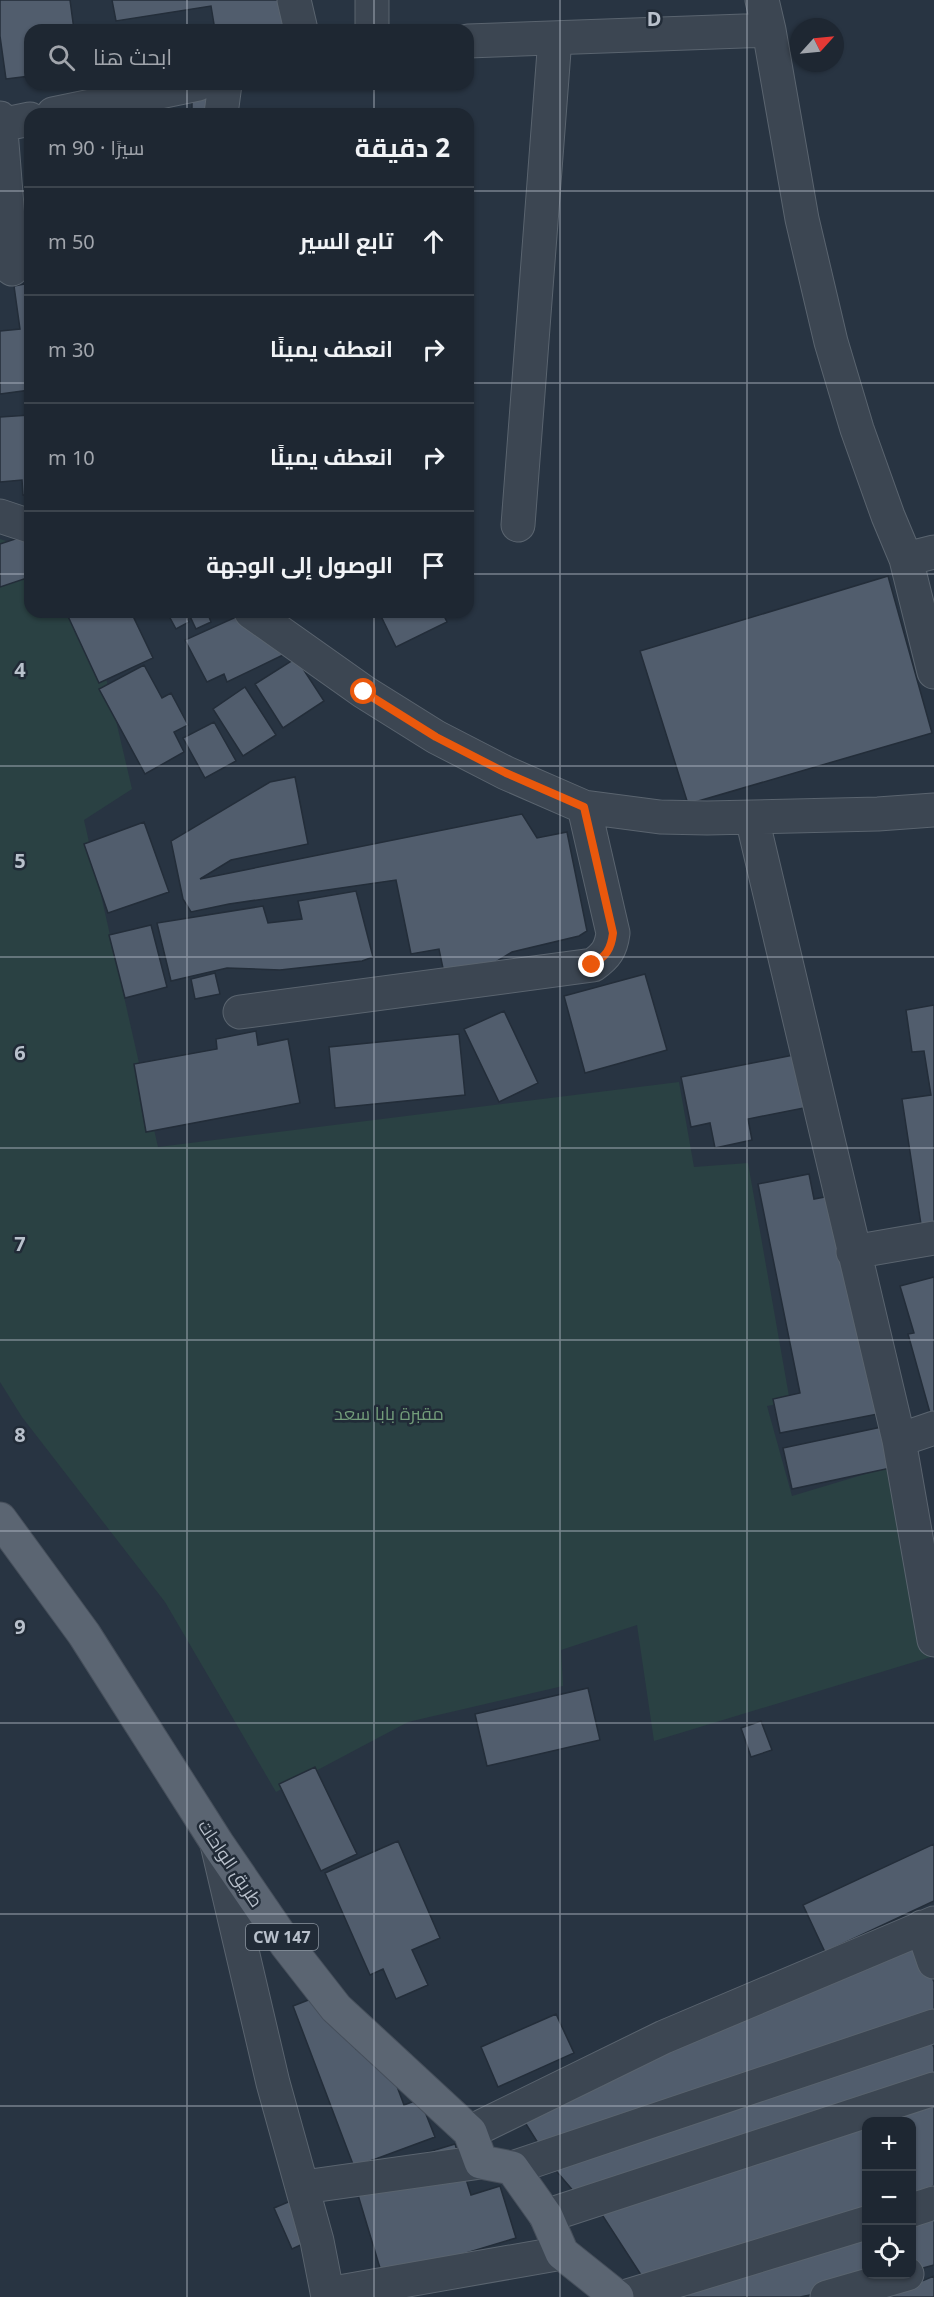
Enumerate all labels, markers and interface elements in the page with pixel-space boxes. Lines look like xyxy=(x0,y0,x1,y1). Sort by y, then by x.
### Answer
text: D xyxy=(647,5,661,32)
north arrow xyxy=(790,18,844,72)
search box xyxy=(24,24,474,90)
icon: search xyxy=(45,41,78,74)
text: ابحث هنا xyxy=(93,41,172,71)
text: 2 دقيقة xyxy=(355,129,450,165)
text: سيرًا · 90 m xyxy=(48,134,144,161)
text: تابع السير xyxy=(300,225,393,255)
icon: ahead xyxy=(417,225,450,258)
text: 50 m xyxy=(48,228,95,255)
text: انعطف يمينًا xyxy=(270,333,393,363)
icon: right xyxy=(417,333,450,366)
text: 30 m xyxy=(48,336,95,363)
text: انعطف يمينًا xyxy=(270,441,393,471)
icon: right xyxy=(417,441,450,474)
text: 10 m xyxy=(48,444,95,471)
text: الوصول إلى الوجهة xyxy=(206,549,393,579)
icon: arrive xyxy=(417,549,450,582)
text: 4 xyxy=(14,656,26,683)
route start xyxy=(350,678,376,704)
text: 5 xyxy=(14,847,26,874)
route end xyxy=(578,951,604,977)
text: 6 xyxy=(14,1039,26,1066)
text: 7 xyxy=(14,1230,26,1257)
park label: مقبرة بابا سعد xyxy=(334,1401,444,1425)
text: 8 xyxy=(14,1421,26,1448)
text: 9 xyxy=(14,1613,26,1640)
street label: طريق الواحات xyxy=(192,1815,269,1912)
road number: CW 147 xyxy=(246,1924,318,1950)
map controls xyxy=(862,2117,916,2279)
button: + xyxy=(862,2117,916,2171)
button: − xyxy=(862,2171,916,2225)
button: locate xyxy=(862,2225,916,2279)

